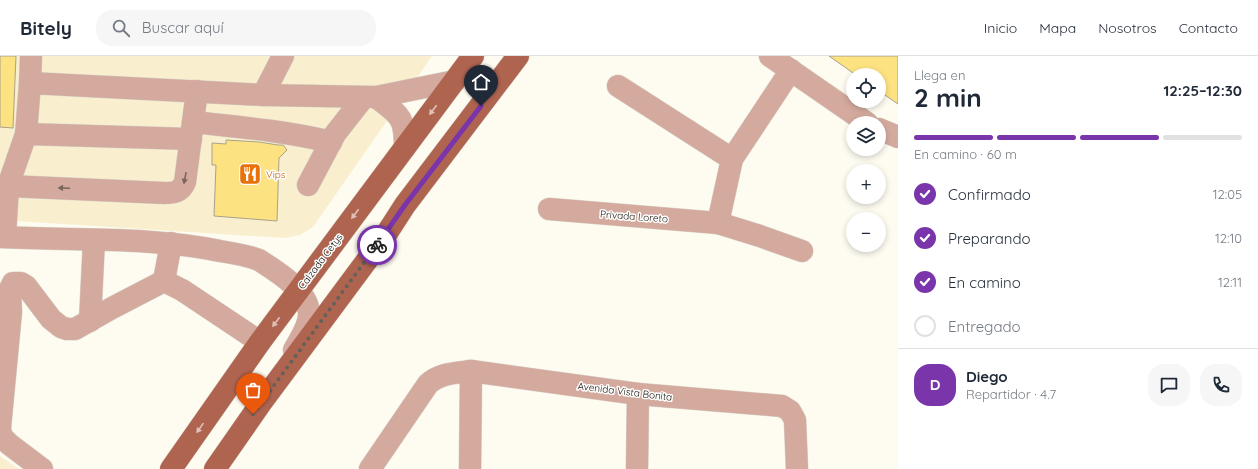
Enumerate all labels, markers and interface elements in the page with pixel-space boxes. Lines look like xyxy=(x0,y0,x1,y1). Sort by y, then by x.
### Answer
search box xyxy=(96,10,376,46)
text: Bitely xyxy=(20,16,72,40)
icon: search xyxy=(110,17,132,39)
text: Buscar aquí xyxy=(142,18,224,37)
text: Inicio xyxy=(984,19,1017,37)
text: Mapa xyxy=(1039,19,1076,37)
text: Nosotros xyxy=(1098,19,1157,37)
text: Contacto xyxy=(1179,19,1238,37)
pin xyxy=(464,65,498,106)
text: Llega en xyxy=(914,67,965,83)
map controls xyxy=(846,68,886,252)
button: locate xyxy=(846,68,886,108)
icon: home xyxy=(470,71,492,93)
text: 2 min xyxy=(914,81,982,114)
text: 12:25–12:30 xyxy=(1163,81,1242,100)
one-way arrow xyxy=(430,105,438,115)
button: layers xyxy=(846,116,886,156)
text: En camino · 60 m xyxy=(914,146,1017,162)
restaurant icon: Vips xyxy=(237,161,263,187)
button: + xyxy=(846,164,886,204)
place label: Vips xyxy=(266,168,286,181)
one-way arrow xyxy=(182,172,188,184)
icon: check xyxy=(914,183,936,205)
one-way arrow xyxy=(57,185,70,191)
text: Confirmado xyxy=(948,185,1031,204)
text: 12:05 xyxy=(1213,186,1242,202)
street label: Privada Loreto xyxy=(600,208,668,225)
one-way arrow xyxy=(352,209,360,219)
button: − xyxy=(846,212,886,252)
courier xyxy=(357,225,397,265)
icon: check xyxy=(914,227,936,249)
text: Preparando xyxy=(948,229,1031,248)
text: 12:10 xyxy=(1215,230,1242,246)
street label: Calzada Cetys xyxy=(295,231,346,292)
icon: bike xyxy=(366,234,388,256)
icon: check xyxy=(914,271,936,293)
text: En camino xyxy=(948,273,1021,292)
text: 12:11 xyxy=(1218,274,1242,290)
one-way arrow xyxy=(271,316,280,327)
text: Entregado xyxy=(948,317,1021,336)
button: chat xyxy=(1148,364,1190,406)
button: phone xyxy=(1200,364,1242,406)
text: Diego xyxy=(966,367,1008,386)
pin xyxy=(236,373,270,414)
text: D xyxy=(930,375,940,394)
icon: bag xyxy=(242,379,264,401)
street label: Avenida Vista Bonita xyxy=(577,379,673,404)
text: Repartidor · 4.7 xyxy=(966,386,1056,402)
one-way arrow xyxy=(196,422,204,433)

